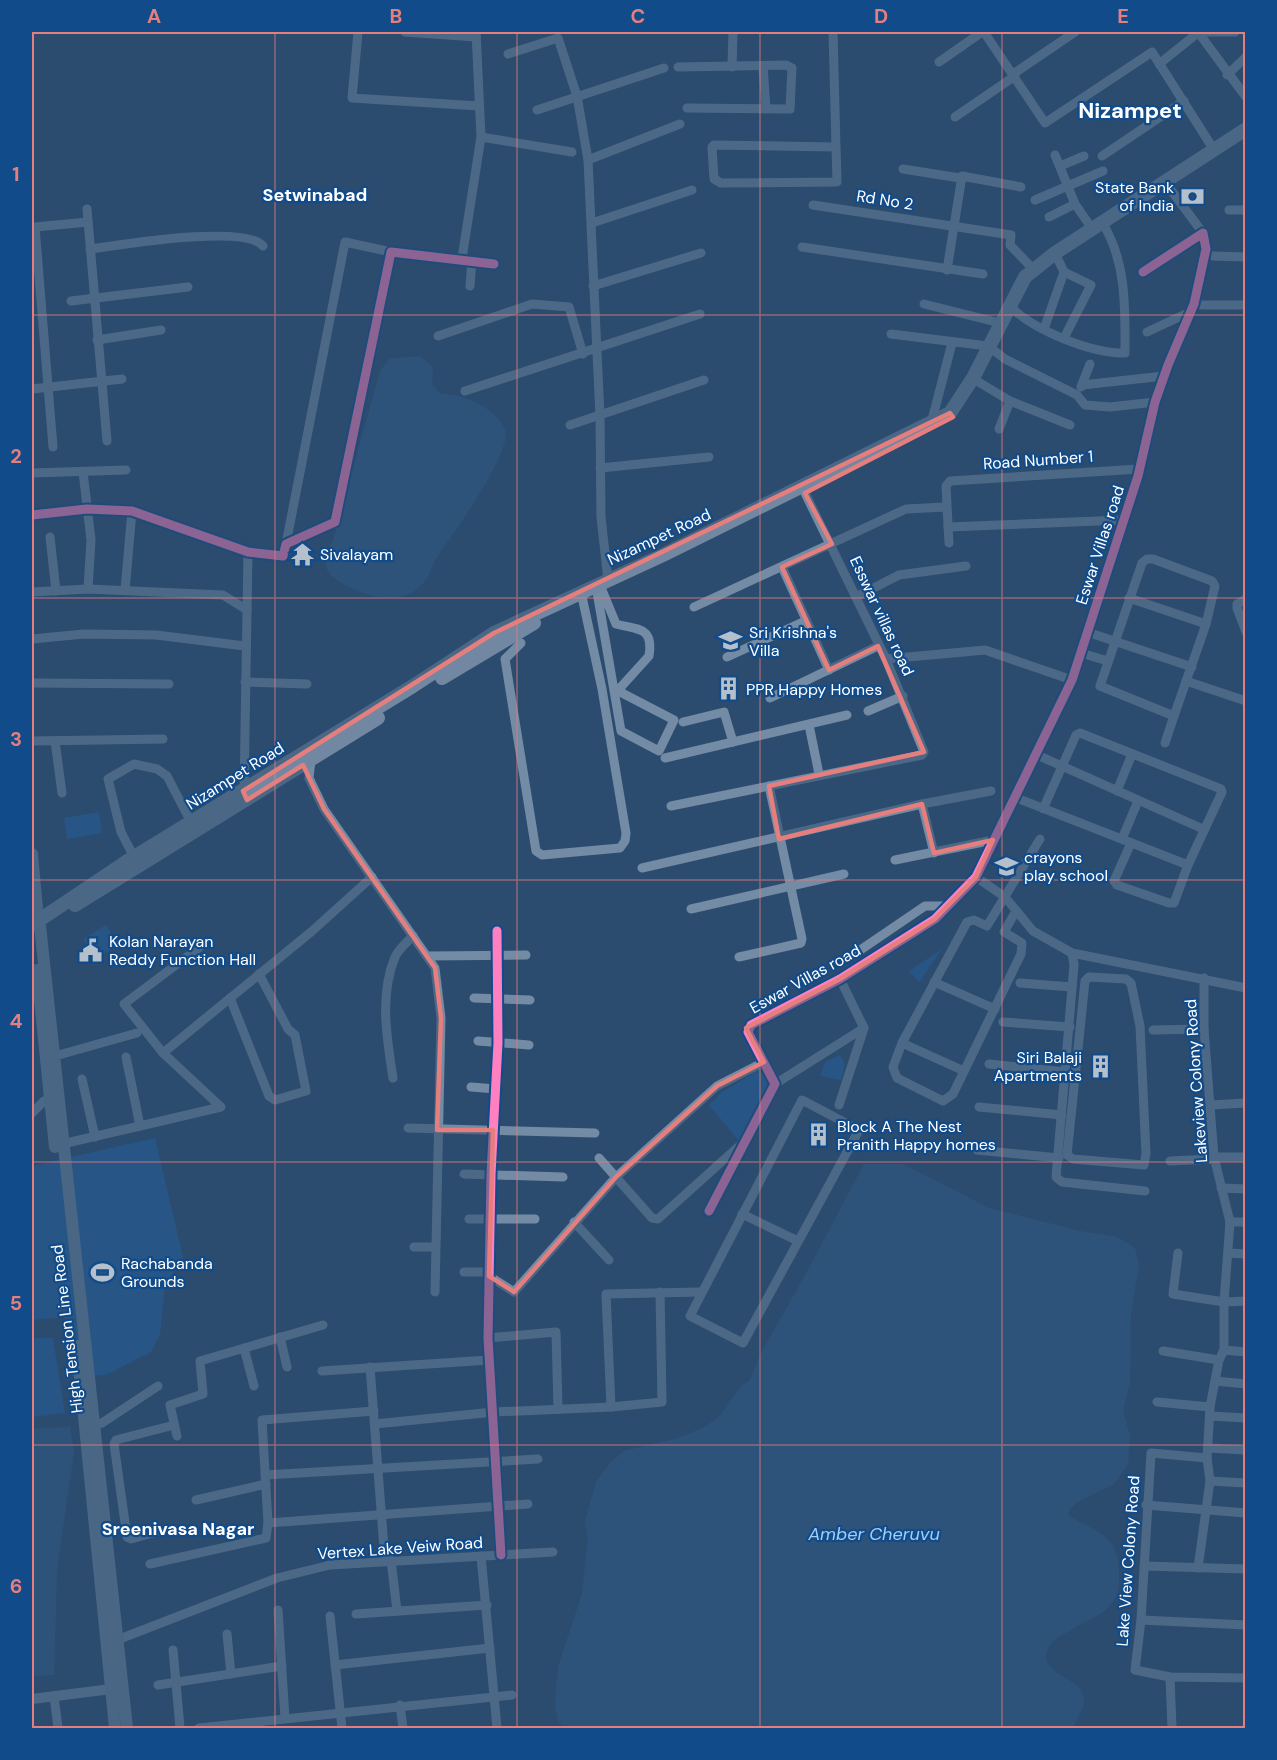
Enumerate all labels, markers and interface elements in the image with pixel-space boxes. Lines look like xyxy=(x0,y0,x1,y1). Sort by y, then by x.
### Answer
text: A xyxy=(147,3,161,29)
text: B xyxy=(390,3,402,29)
text: C xyxy=(631,3,645,29)
text: D xyxy=(874,3,888,29)
text: E xyxy=(1117,3,1129,29)
district label: Nizampet xyxy=(1078,96,1182,125)
text: 1 xyxy=(12,161,20,187)
place label: State Bank of India xyxy=(1095,177,1174,216)
district label: Setwinabad xyxy=(263,183,367,207)
bank icon: State Bank of India xyxy=(1179,183,1205,209)
street label: Rd No 2 xyxy=(855,185,915,215)
text: 2 xyxy=(10,443,22,469)
street label: Road Number 1 xyxy=(982,446,1094,474)
street label: Eswar Villas road xyxy=(1071,483,1129,607)
street label: Nizampet Road xyxy=(604,504,714,570)
temple icon: Sivalayam xyxy=(289,541,315,567)
place label: Sivalayam xyxy=(320,544,393,565)
street label: Esswar villas road xyxy=(845,553,919,679)
place label: Sri Krishna's Villa xyxy=(749,622,837,661)
school or university icon: Sri Krishna's Villa xyxy=(718,628,744,654)
building icon: PPR Happy Homes xyxy=(715,676,741,702)
place label: PPR Happy Homes xyxy=(746,679,882,700)
text: 3 xyxy=(10,726,22,752)
street label: Nizampet Road xyxy=(182,737,288,815)
place label: crayons play school xyxy=(1024,847,1108,886)
school or university icon: crayons play school xyxy=(993,853,1019,879)
place label: Kolan Narayan Reddy Function Hall xyxy=(109,931,256,970)
public building icon: Kolan Narayan Reddy Function Hall xyxy=(78,937,104,963)
street label: Eswar Villas road xyxy=(746,940,864,1018)
street label: Lakeview Colony Road xyxy=(1180,998,1212,1164)
text: 4 xyxy=(10,1008,23,1034)
place label: Siri Balaji Apartments xyxy=(994,1047,1082,1086)
building icon: Siri Balaji Apartments xyxy=(1087,1053,1113,1079)
place label: Block A The Nest Pranith Happy homes xyxy=(837,1116,996,1155)
building icon: Block A The Nest Pranith Happy homes xyxy=(806,1122,832,1148)
street label: High Tension Line Road xyxy=(46,1243,88,1415)
place label: Rachabanda Grounds xyxy=(121,1253,213,1292)
sports icon: Rachabanda Grounds xyxy=(90,1259,116,1285)
text: 5 xyxy=(10,1290,22,1316)
street label: Lake View Colony Road xyxy=(1112,1475,1144,1647)
district label: Sreenivasa Nagar xyxy=(102,1517,254,1541)
water label: Amber Cheruvu xyxy=(807,1522,940,1546)
street label: Vertex Lake Veiw Road xyxy=(317,1532,483,1564)
text: 6 xyxy=(10,1573,22,1599)

